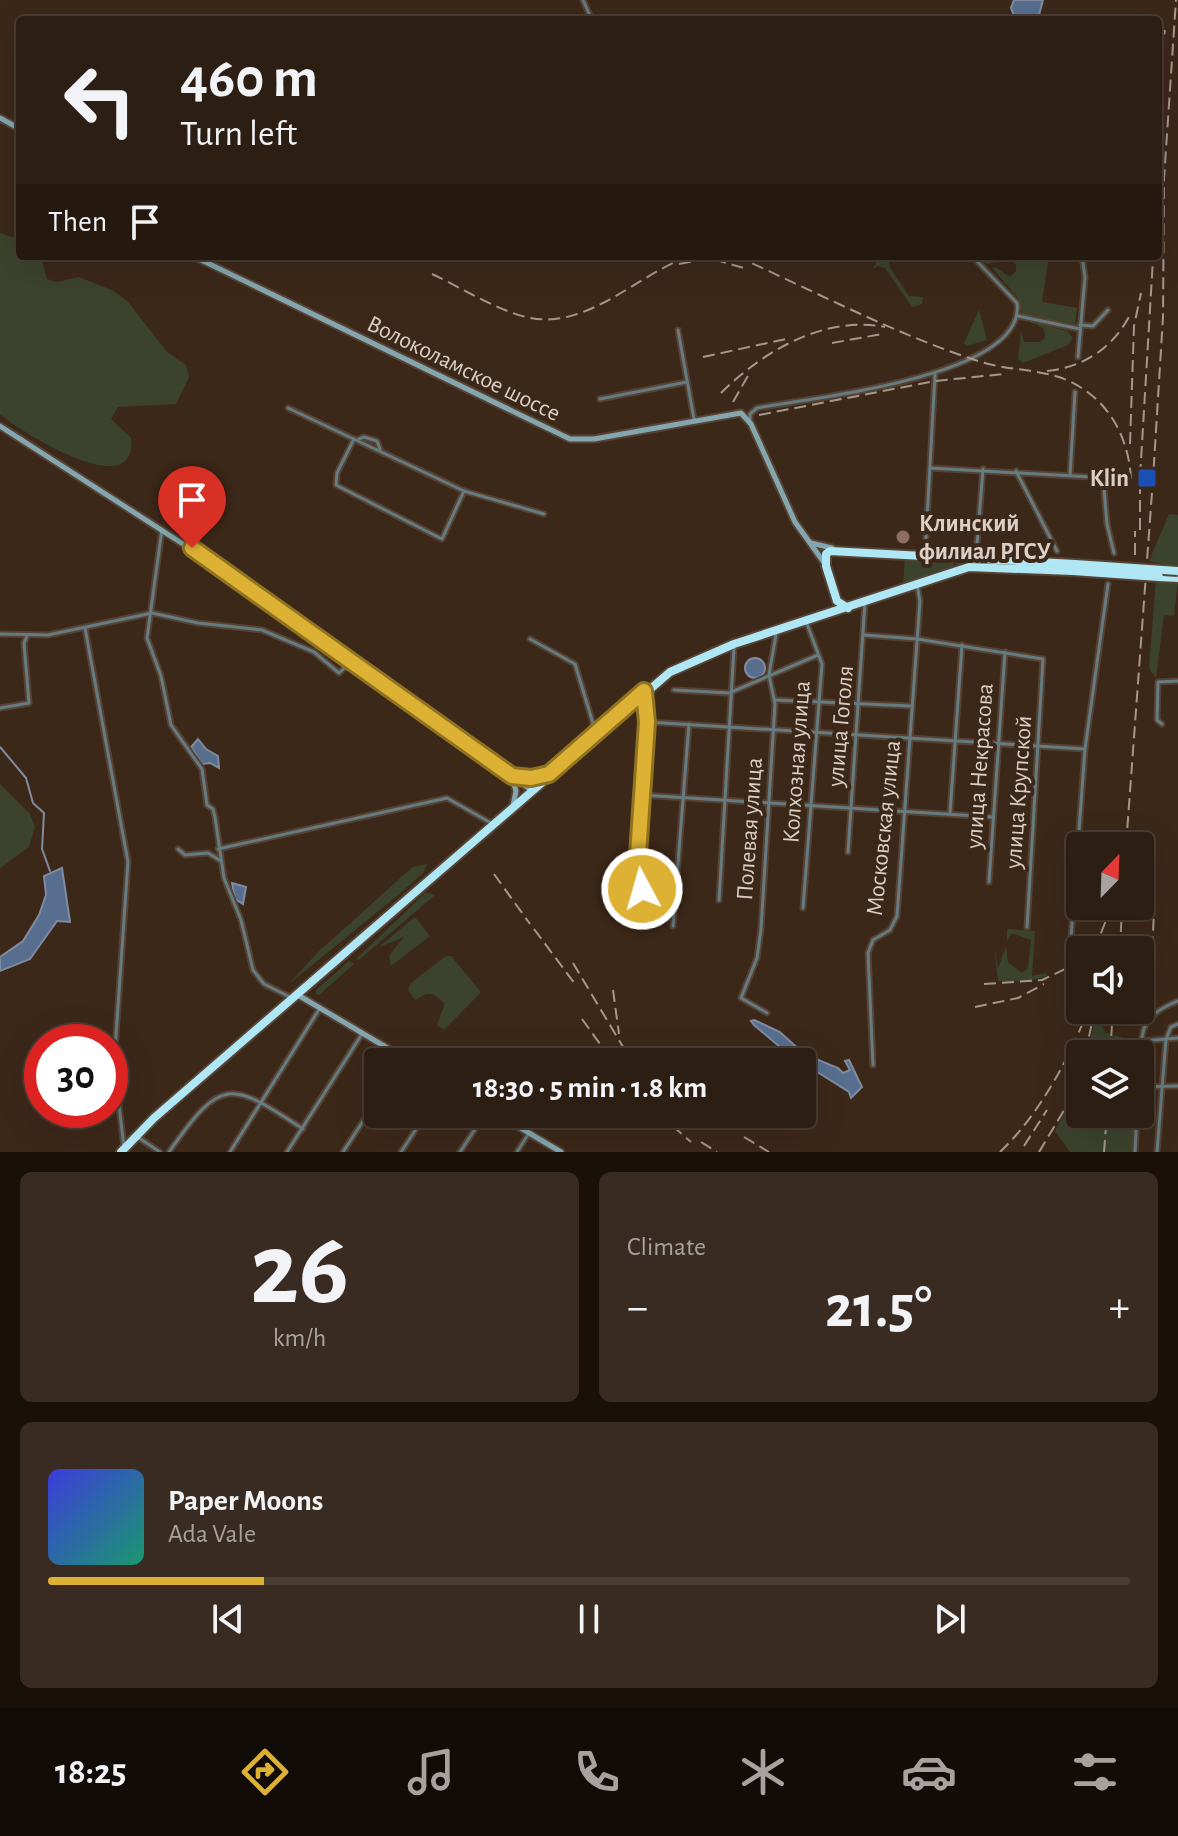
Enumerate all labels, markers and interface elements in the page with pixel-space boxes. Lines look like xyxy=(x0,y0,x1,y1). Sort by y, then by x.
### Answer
icon: left xyxy=(48,48,152,152)
text: 460 m xyxy=(180,51,318,107)
text: Turn left xyxy=(180,116,297,152)
icon: arrive xyxy=(123,200,167,244)
text: Then xyxy=(48,207,107,237)
street label: Волоколамское шоссе xyxy=(363,312,564,426)
pin xyxy=(158,466,226,548)
place label: Klin xyxy=(1090,467,1129,491)
marker: Klin xyxy=(1136,467,1158,489)
icon: arrive xyxy=(170,478,214,522)
place label: Клинский филиал РГСУ xyxy=(919,512,1051,564)
marker: Клинский филиал РГСУ xyxy=(894,528,912,546)
street label: улица Гоголя xyxy=(824,664,858,789)
street label: Колхозная улица xyxy=(779,680,815,844)
street label: улица Некрасова xyxy=(962,682,998,851)
street label: улица Крупской xyxy=(1002,715,1036,871)
street label: Московская улица xyxy=(863,739,905,917)
street label: Полевая улица xyxy=(733,757,767,901)
north arrow xyxy=(1066,832,1154,920)
map controls xyxy=(1066,832,1154,1128)
position arrow xyxy=(600,847,684,931)
button: sound xyxy=(1066,936,1154,1024)
speed limit sign: 30 xyxy=(24,1024,128,1128)
button: layers xyxy=(1066,1040,1154,1128)
text: 18:30 · 5 min · 1.8 km xyxy=(473,1073,707,1103)
text: 26 xyxy=(250,1219,349,1323)
text: Climate xyxy=(627,1234,706,1260)
text: 21.5° xyxy=(825,1278,932,1338)
text: − xyxy=(627,1286,648,1330)
text: + xyxy=(1109,1286,1130,1330)
text: km/h xyxy=(273,1325,326,1351)
text: Paper Moons xyxy=(168,1486,323,1516)
text: Ada Vale xyxy=(168,1521,256,1547)
icon: previous xyxy=(206,1597,250,1641)
icon: pause xyxy=(567,1597,611,1641)
icon: next xyxy=(928,1597,972,1641)
icon: directions xyxy=(237,1744,293,1800)
icon: music xyxy=(403,1744,459,1800)
icon: phone xyxy=(569,1744,625,1800)
icon: climate xyxy=(735,1744,791,1800)
icon: car xyxy=(901,1744,957,1800)
icon: filters xyxy=(1067,1744,1123,1800)
text: 18:25 xyxy=(55,1754,127,1790)

